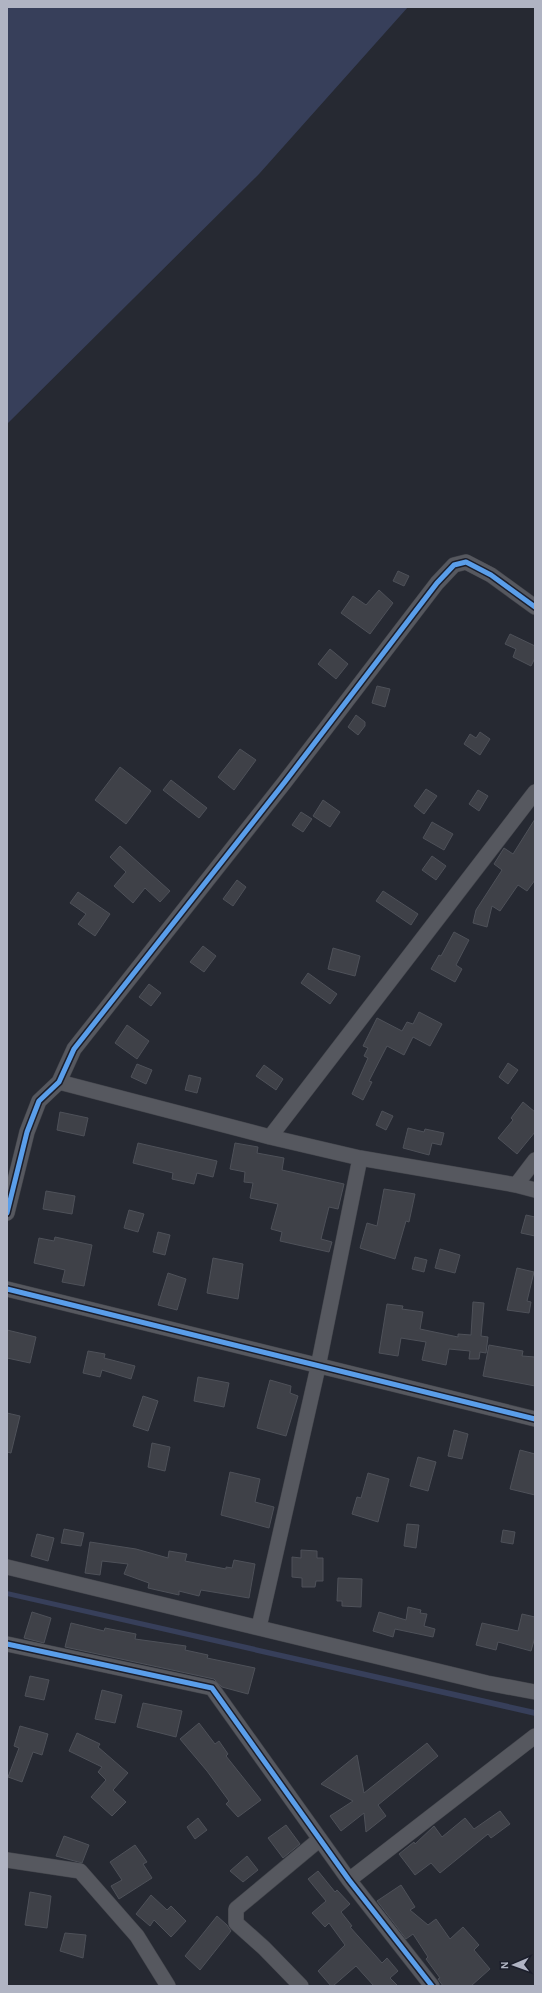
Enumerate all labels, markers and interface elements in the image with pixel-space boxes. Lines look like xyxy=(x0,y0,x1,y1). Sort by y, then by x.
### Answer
north arrow xyxy=(494,1945,534,1985)
text: N xyxy=(499,1961,510,1969)

